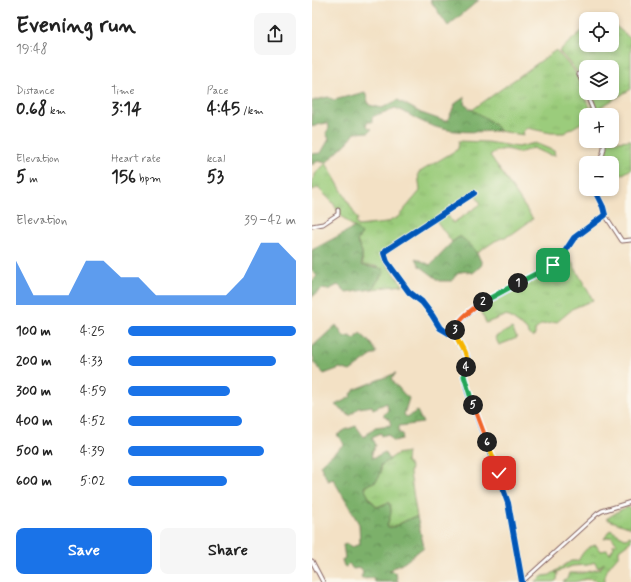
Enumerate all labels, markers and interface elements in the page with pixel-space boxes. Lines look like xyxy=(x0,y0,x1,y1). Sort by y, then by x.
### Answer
text: Evening run xyxy=(16,12,136,40)
map controls xyxy=(579,12,619,196)
button: locate xyxy=(579,12,619,52)
button: share xyxy=(254,13,296,55)
text: 19:48 xyxy=(16,41,48,58)
button: layers xyxy=(579,60,619,100)
text: Distance xyxy=(16,84,55,98)
text: Time xyxy=(111,84,134,98)
text: Pace xyxy=(207,84,229,98)
text: 0.68 xyxy=(16,98,47,120)
text: 3:14 xyxy=(111,98,141,120)
text: 4:45 xyxy=(207,98,240,120)
text: km xyxy=(47,104,66,118)
text: /km xyxy=(240,104,264,118)
button: + xyxy=(579,108,619,148)
text: Elevation xyxy=(16,152,59,166)
text: Heart rate xyxy=(111,152,161,166)
text: kcal xyxy=(207,152,225,166)
button: − xyxy=(579,156,619,196)
text: 5 xyxy=(16,166,26,188)
text: 156 xyxy=(111,166,136,188)
text: 53 xyxy=(207,166,224,188)
text: m xyxy=(26,172,38,186)
text: bpm xyxy=(136,172,161,186)
text: Elevation xyxy=(16,212,67,229)
text: 39–42 m xyxy=(244,212,296,229)
pin xyxy=(536,248,570,282)
icon: arrive xyxy=(542,254,564,276)
pin: 1 xyxy=(508,273,528,293)
text: 1 xyxy=(516,276,520,290)
pin: 2 xyxy=(473,292,493,312)
text: 2 xyxy=(480,295,486,309)
pin: 3 xyxy=(445,320,465,340)
text: 100 m xyxy=(16,323,51,340)
text: 4:25 xyxy=(80,323,104,340)
text: 3 xyxy=(453,323,457,337)
text: 200 m xyxy=(16,353,51,370)
text: 4:33 xyxy=(80,353,102,370)
pin: 4 xyxy=(456,357,476,377)
text: 4 xyxy=(463,360,469,374)
text: 300 m xyxy=(16,383,51,400)
text: 4:59 xyxy=(80,383,107,400)
pin: 5 xyxy=(463,395,483,415)
text: 5 xyxy=(470,398,476,412)
text: 400 m xyxy=(16,413,53,430)
text: 4:52 xyxy=(80,413,106,430)
pin: 6 xyxy=(477,432,497,452)
text: 6 xyxy=(484,435,490,449)
text: 500 m xyxy=(16,443,53,460)
text: 4:39 xyxy=(80,443,105,460)
pin xyxy=(482,456,516,490)
icon: check xyxy=(488,462,510,484)
text: 600 m xyxy=(16,473,52,490)
text: 5:02 xyxy=(80,473,105,490)
button: Save xyxy=(16,528,152,574)
button: Share xyxy=(160,528,296,574)

